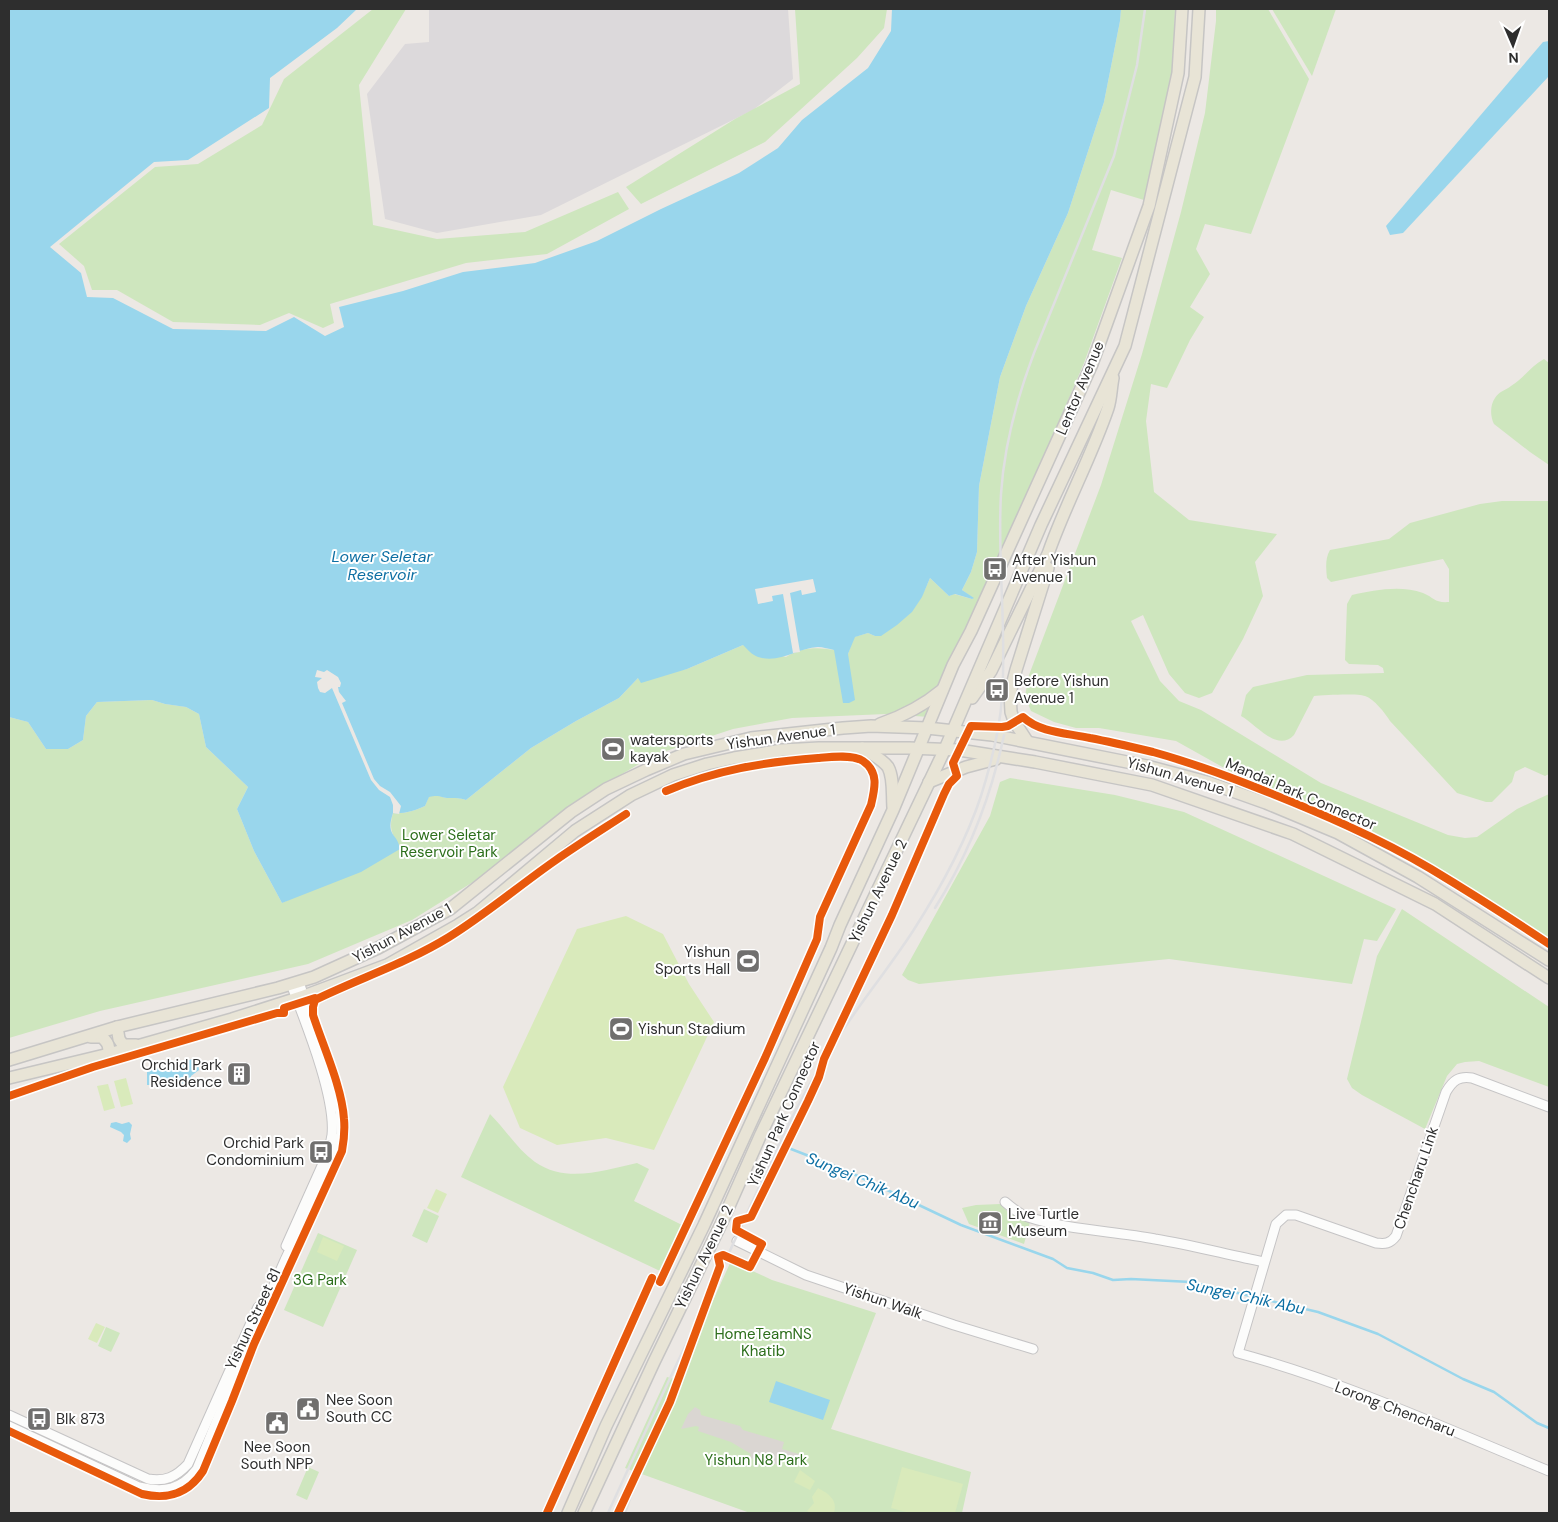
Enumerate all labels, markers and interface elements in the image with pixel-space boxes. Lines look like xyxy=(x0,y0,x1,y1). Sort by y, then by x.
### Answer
north arrow xyxy=(1488,20,1538,70)
text: N xyxy=(1508,49,1519,67)
street label: Lentor Avenue xyxy=(1051,338,1109,438)
water label: Lower Seletar Reservoir xyxy=(331,546,434,585)
place label: After Yishun Avenue 1 xyxy=(1012,550,1096,587)
bus stop icon: After Yishun Avenue 1 xyxy=(982,556,1008,582)
place label: Before Yishun Avenue 1 xyxy=(1014,671,1109,708)
bus stop icon: Before Yishun Avenue 1 xyxy=(984,677,1010,703)
street label: Yishun Avenue 1 xyxy=(725,719,837,755)
place label: watersports kayak xyxy=(630,730,714,767)
sports icon: watersports kayak xyxy=(600,736,626,762)
street label: Yishun Avenue 1 xyxy=(1125,752,1235,802)
street label: Mandai Park Connector xyxy=(1223,753,1380,835)
park label: Lower Seletar Reservoir Park xyxy=(400,825,498,862)
street label: Yishun Avenue 2 xyxy=(844,836,912,946)
street label: Yishun Avenue 1 xyxy=(349,899,455,967)
place label: Yishun Sports Hall xyxy=(655,942,730,979)
sports icon: Yishun Sports Hall xyxy=(735,948,761,974)
sports icon: Yishun Stadium xyxy=(608,1016,634,1042)
place label: Yishun Stadium xyxy=(638,1019,745,1039)
street label: Yishun Park Connector xyxy=(743,1038,825,1190)
place label: Orchid Park Residence xyxy=(141,1055,222,1092)
building icon: Orchid Park Residence xyxy=(226,1061,252,1087)
street label: Chencharu Link xyxy=(1389,1123,1443,1232)
place label: Orchid Park Condominium xyxy=(206,1133,304,1170)
bus stop icon: Orchid Park Condominium xyxy=(308,1139,334,1165)
water label: Sungei Chik Abu xyxy=(803,1147,922,1214)
street label: Yishun Avenue 2 xyxy=(670,1202,738,1312)
place label: Live Turtle Museum xyxy=(1008,1204,1079,1241)
museum icon: Live Turtle Museum xyxy=(977,1210,1003,1236)
street label: Yishun Street 81 xyxy=(221,1265,285,1373)
park label: 3G Park xyxy=(293,1270,347,1290)
water label: Sungei Chik Abu xyxy=(1185,1274,1307,1319)
street label: Yishun Walk xyxy=(841,1278,926,1324)
park label: HomeTeamNS Khatib xyxy=(714,1324,812,1361)
street label: Lorong Chencharu xyxy=(1332,1377,1458,1441)
place label: Nee Soon South CC xyxy=(326,1390,393,1427)
public building icon: Nee Soon South CC xyxy=(295,1396,321,1422)
bus stop icon: Blk 873 xyxy=(26,1406,52,1432)
place label: Blk 873 xyxy=(56,1409,105,1429)
public building icon: Nee Soon South NPP xyxy=(264,1410,290,1436)
place label: Nee Soon South NPP xyxy=(241,1437,314,1474)
park label: Yishun N8 Park xyxy=(705,1450,808,1470)

